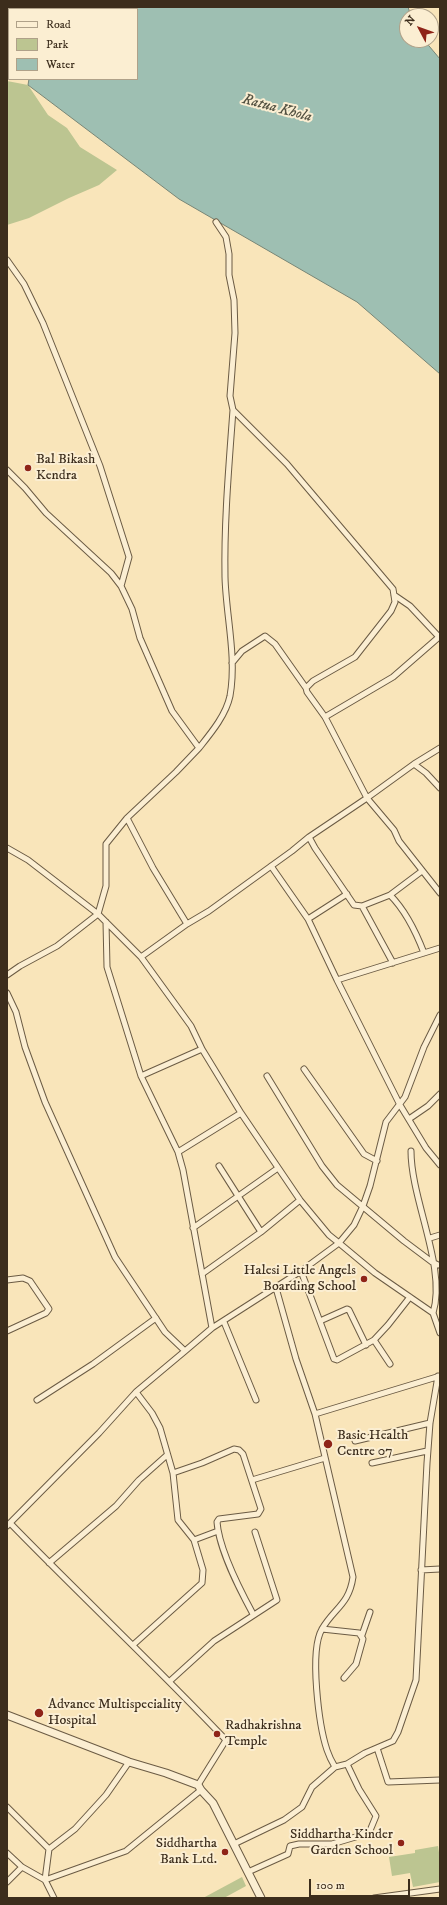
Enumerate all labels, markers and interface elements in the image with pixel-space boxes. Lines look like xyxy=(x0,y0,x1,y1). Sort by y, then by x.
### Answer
legend xyxy=(8,8,138,80)
north arrow xyxy=(399,8,439,48)
text: N xyxy=(402,13,419,29)
text: Road xyxy=(46,17,71,32)
text: Park xyxy=(46,37,68,52)
text: Water xyxy=(46,57,75,72)
water label: Ratua Khola xyxy=(240,91,314,127)
place label: Bal Bikash Kendra xyxy=(36,452,95,484)
marker: Bal Bikash Kendra xyxy=(23,463,33,473)
place label: Halesi Little Angels Boarding School xyxy=(244,1263,356,1296)
marker: Halesi Little Angels Boarding School xyxy=(359,1274,369,1284)
place label: Basic Health Centre 07 xyxy=(337,1428,408,1460)
marker: Basic Health Centre 07 xyxy=(322,1438,334,1450)
place label: Advance Multispeciality Hospital xyxy=(48,1697,182,1730)
marker: Advance Multispeciality Hospital xyxy=(33,1707,45,1719)
place label: Radhakrishna Temple xyxy=(225,1718,302,1750)
marker: Radhakrishna Temple xyxy=(212,1729,222,1739)
place label: Siddhartha Kinder Garden School xyxy=(290,1827,393,1860)
place label: Siddhartha Bank Ltd. xyxy=(156,1836,217,1868)
marker: Siddhartha Kinder Garden School xyxy=(396,1838,406,1848)
marker: Siddhartha Bank Ltd. xyxy=(220,1847,230,1857)
scale bar xyxy=(311,1871,412,1897)
text: 100 m xyxy=(316,1878,345,1893)

